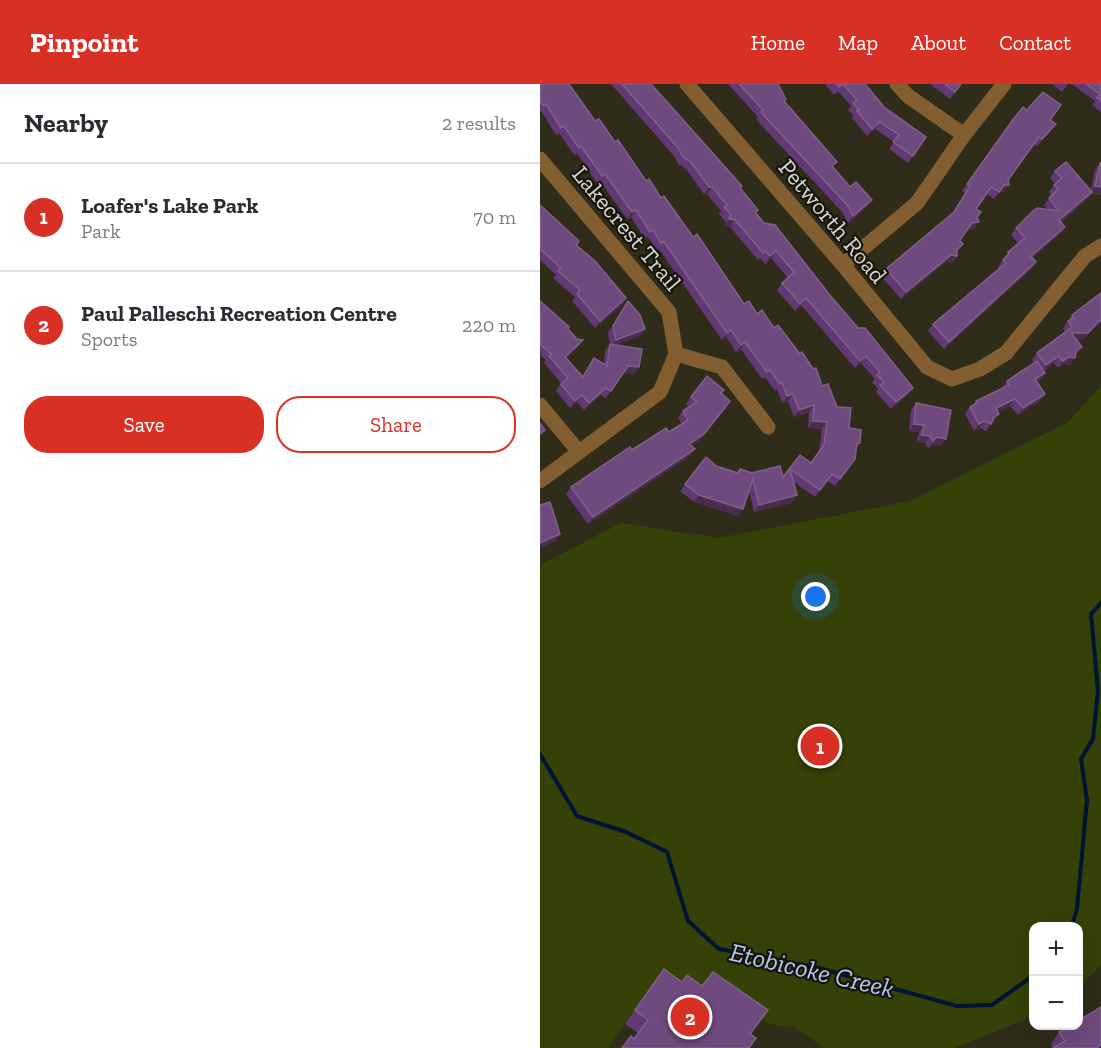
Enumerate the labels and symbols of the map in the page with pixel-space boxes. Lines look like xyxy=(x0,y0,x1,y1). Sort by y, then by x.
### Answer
street label: Petworth Road xyxy=(773,153,893,289)
street label: Lakecrest Trail xyxy=(566,160,688,296)
your location xyxy=(801,582,830,611)
pin: 1 xyxy=(800,724,840,768)
water label: Etobicoke Creek xyxy=(727,936,897,1004)
pin: 2 xyxy=(670,994,710,1040)

